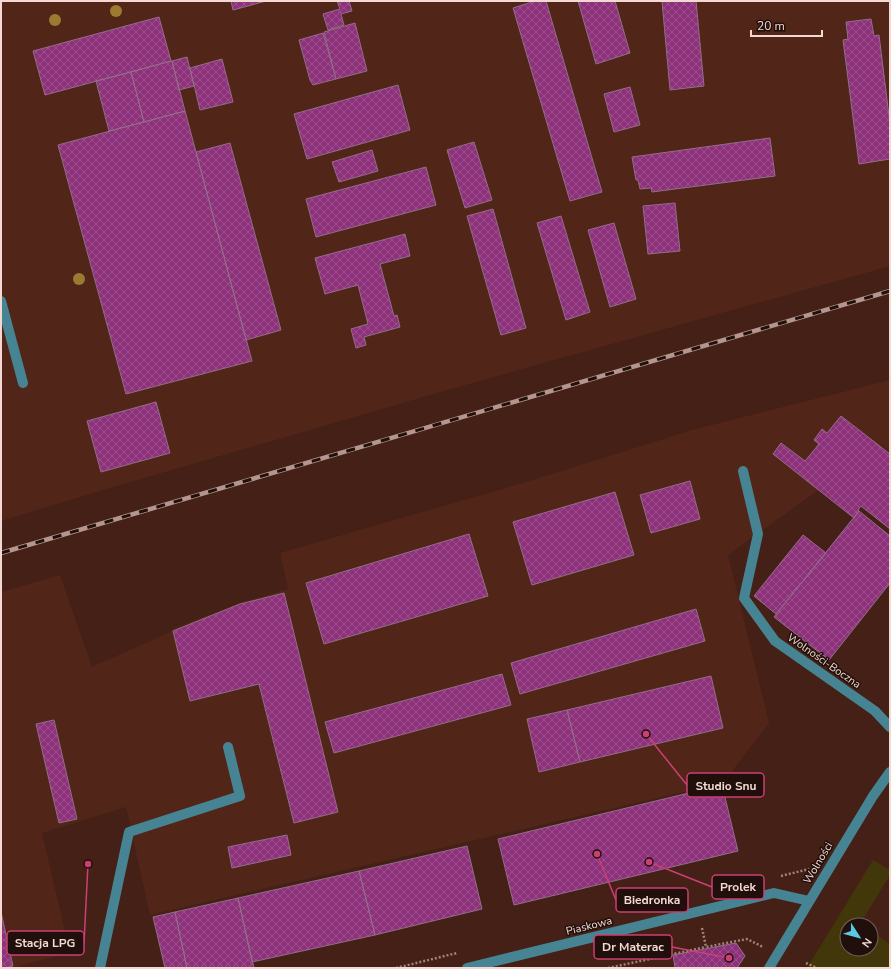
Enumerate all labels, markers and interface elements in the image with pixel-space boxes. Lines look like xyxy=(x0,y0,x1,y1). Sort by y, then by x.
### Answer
scale bar xyxy=(751,12,822,38)
text: 20 m xyxy=(757,18,785,34)
street label: Wolności-Boczna xyxy=(784,630,864,692)
callout: Studio Snu xyxy=(687,773,764,797)
text: Studio Snu xyxy=(695,778,757,794)
street label: Wolności xyxy=(800,839,836,887)
callout: Prolek xyxy=(712,875,764,899)
text: Prolek xyxy=(720,879,757,895)
callout: Biedronka xyxy=(616,888,688,912)
text: Biedronka xyxy=(624,892,680,908)
street label: Piaskowa xyxy=(564,913,614,939)
north arrow xyxy=(839,917,879,957)
callout: Stacja LPG xyxy=(7,931,84,955)
text: Stacja LPG xyxy=(15,935,75,951)
callout: Dr Materac xyxy=(594,935,672,959)
text: N xyxy=(858,935,875,950)
text: Dr Materac xyxy=(602,939,664,955)

